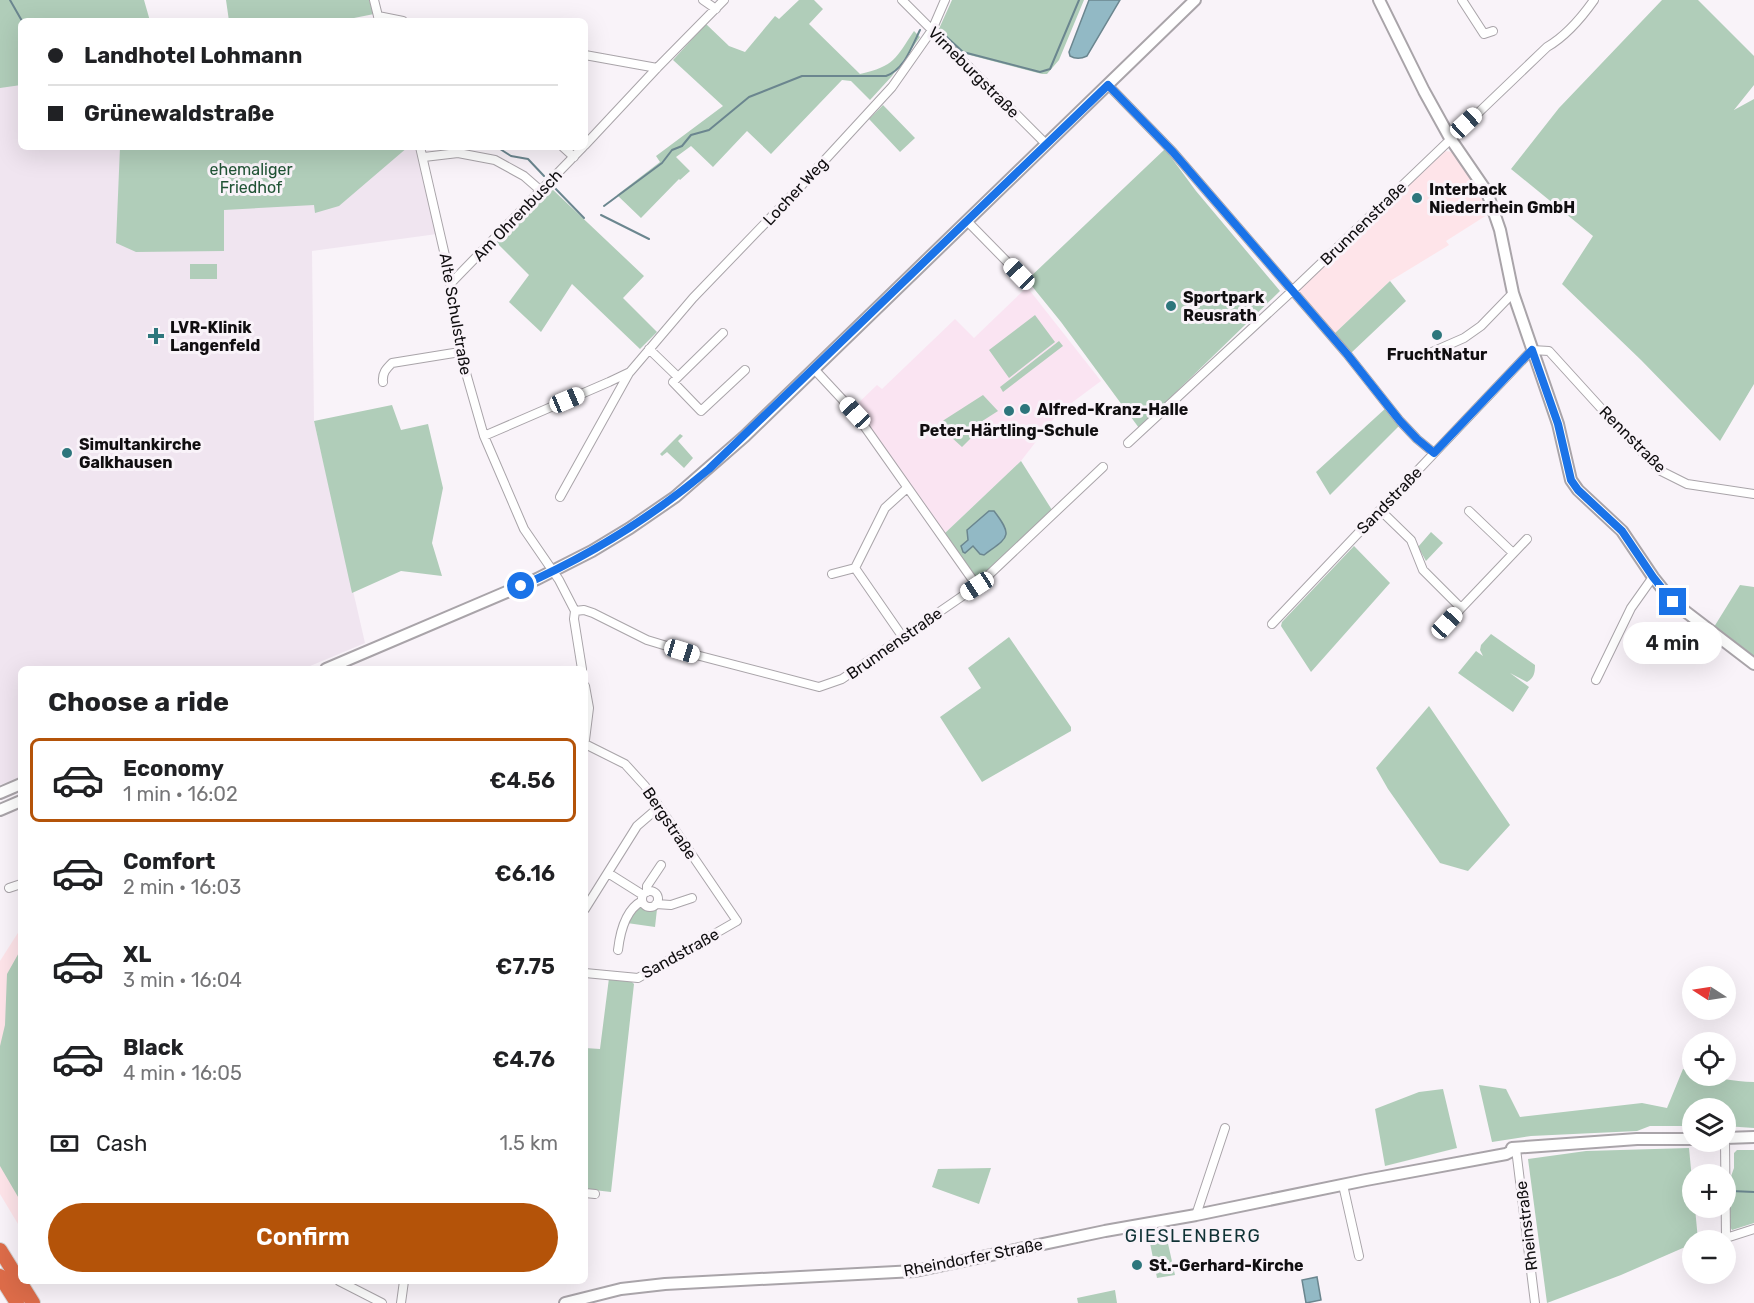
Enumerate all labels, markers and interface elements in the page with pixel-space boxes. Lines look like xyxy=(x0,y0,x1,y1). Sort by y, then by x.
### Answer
street label: Virneburgstraße xyxy=(924,23,1023,122)
text: Landhotel Lohmann xyxy=(84,42,302,69)
text: Grünewaldstraße xyxy=(84,100,274,127)
car xyxy=(1447,104,1485,142)
street label: Locher Weg xyxy=(759,153,832,229)
park label: ehemaliger Friedhof xyxy=(209,160,293,197)
street label: Am Ohrenbusch xyxy=(469,166,566,265)
street label: Brunnenstraße xyxy=(1316,178,1410,269)
place label: Interback Niederrhein GmbH xyxy=(1429,180,1575,217)
marker: Interback Niederrhein GmbH xyxy=(1410,191,1424,205)
street label: Alte Schulstraße xyxy=(435,252,476,377)
car xyxy=(1000,255,1038,293)
place label: Sportpark Reusrath xyxy=(1183,288,1265,325)
marker: Sportpark Reusrath xyxy=(1164,299,1178,313)
place label: LVR-Klinik Langenfeld xyxy=(170,318,260,355)
marker: LVR-Klinik Langenfeld xyxy=(147,327,165,345)
marker: FruchtNatur xyxy=(1430,328,1444,342)
place label: FruchtNatur xyxy=(1387,345,1488,364)
car xyxy=(547,385,587,415)
car xyxy=(836,394,874,432)
place label: Alfred-Kranz-Halle xyxy=(1037,400,1188,419)
marker: Alfred-Kranz-Halle xyxy=(1018,402,1032,416)
street label: Rennstraße xyxy=(1595,402,1670,477)
marker: Peter-Härtling-Schule xyxy=(1002,404,1016,418)
place label: Peter-Härtling-Schule xyxy=(919,421,1099,440)
place label: Simultankirche Galkhausen xyxy=(79,435,201,472)
marker: Simultankirche Galkhausen xyxy=(60,446,74,460)
street label: Sandstraße xyxy=(1353,463,1426,538)
car xyxy=(957,569,997,603)
route start xyxy=(507,572,534,599)
route end xyxy=(1659,588,1686,615)
street label: Brunnenstraße xyxy=(843,603,946,683)
car xyxy=(1428,604,1466,642)
callout: 4 min xyxy=(1624,623,1722,665)
text: 4 min xyxy=(1645,631,1700,655)
car xyxy=(662,637,702,665)
text: Choose a ride xyxy=(48,686,229,718)
icon: car xyxy=(51,753,105,807)
text: Economy xyxy=(123,755,224,782)
text: €4.56 xyxy=(489,767,555,794)
text: 1 min · 16:02 xyxy=(123,782,238,806)
street label: Bergstraße xyxy=(639,784,701,863)
icon: car xyxy=(51,846,105,900)
text: Comfort xyxy=(123,848,215,875)
text: €6.16 xyxy=(495,860,555,887)
text: 2 min · 16:03 xyxy=(123,875,241,899)
street label: Sandstraße xyxy=(638,924,722,982)
icon: car xyxy=(51,939,105,993)
text: XL xyxy=(123,941,151,968)
text: €7.75 xyxy=(495,953,555,980)
north arrow xyxy=(1682,966,1736,1020)
map controls xyxy=(1682,966,1736,1284)
text: 3 min · 16:04 xyxy=(123,968,242,992)
icon: car xyxy=(51,1032,105,1086)
button: locate xyxy=(1682,1032,1736,1086)
text: Black xyxy=(123,1034,184,1061)
text: €4.76 xyxy=(492,1046,555,1073)
text: 4 min · 16:05 xyxy=(123,1061,242,1085)
button: layers xyxy=(1682,1098,1736,1152)
icon: cash xyxy=(48,1127,81,1160)
text: Cash xyxy=(96,1130,147,1157)
text: 1.5 km xyxy=(500,1131,558,1155)
button: + xyxy=(1682,1164,1736,1218)
street label: Rheinstraße xyxy=(1512,1180,1541,1272)
button: Confirm xyxy=(48,1203,558,1272)
district label: GIESLENBERG xyxy=(1125,1225,1261,1247)
button: − xyxy=(1682,1230,1736,1284)
street label: Rheindorfer Straße xyxy=(902,1235,1044,1280)
place label: St.-Gerhard-Kirche xyxy=(1149,1256,1304,1275)
marker: St.-Gerhard-Kirche xyxy=(1130,1258,1144,1272)

